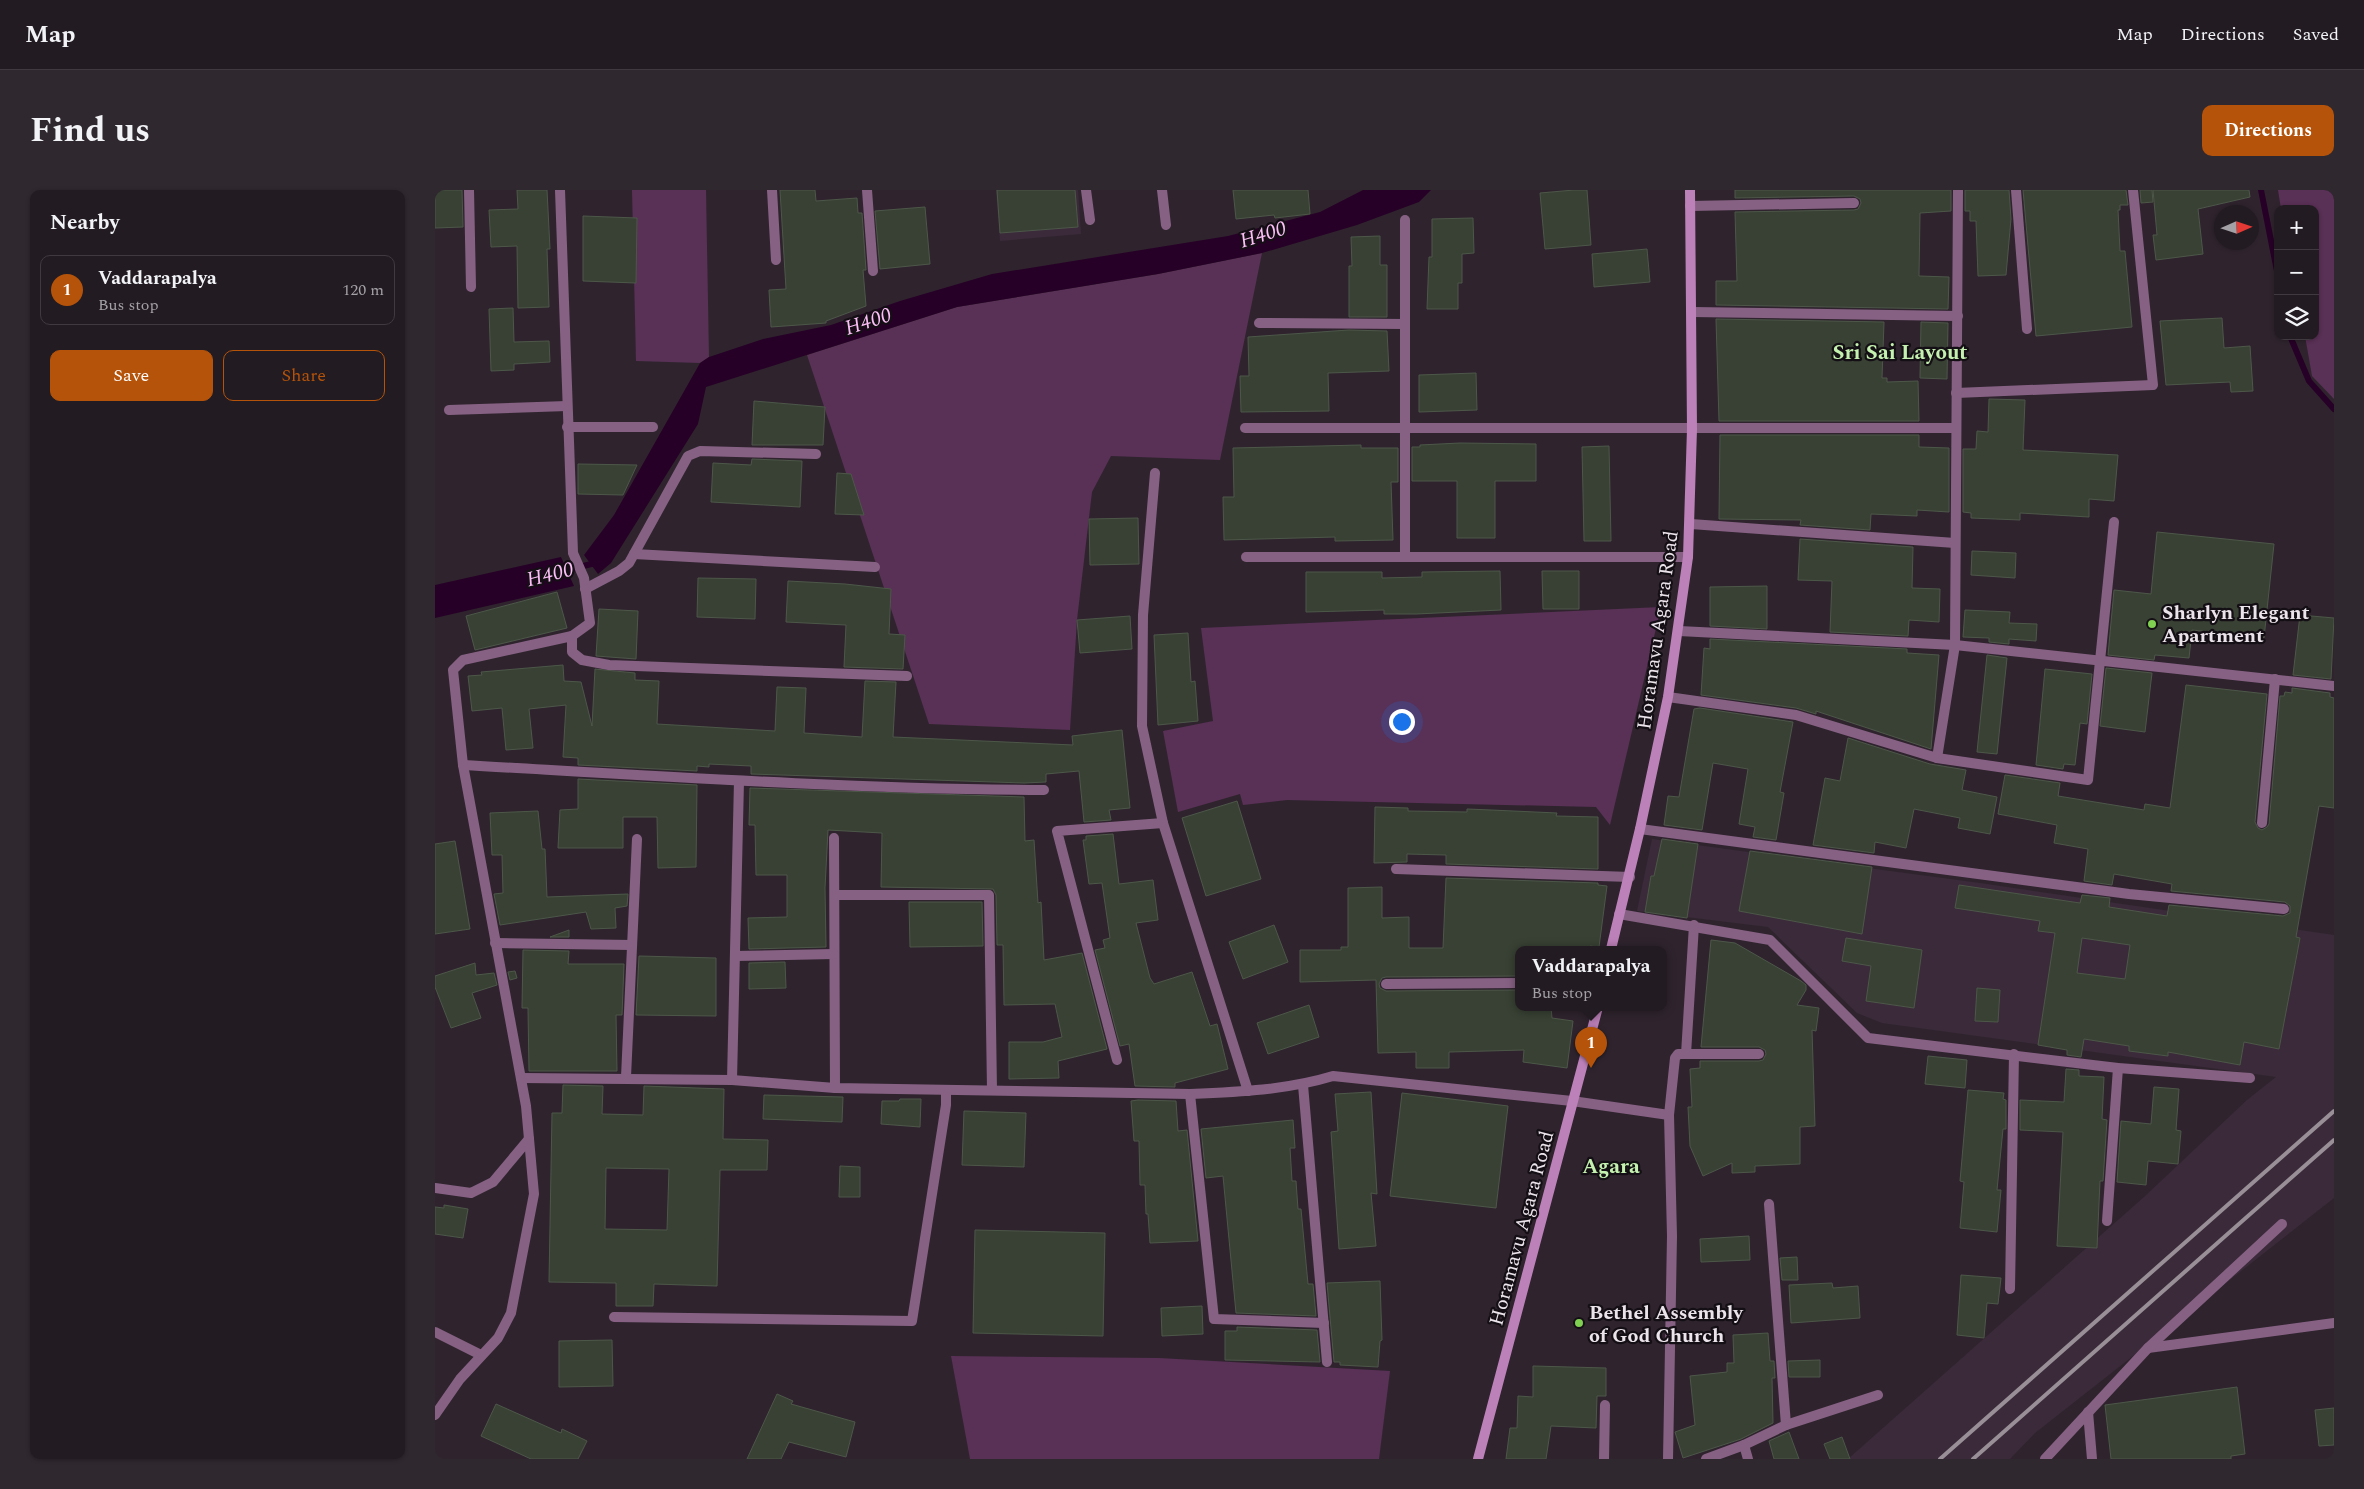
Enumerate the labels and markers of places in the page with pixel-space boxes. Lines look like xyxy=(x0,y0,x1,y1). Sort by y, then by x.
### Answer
place label: Sharlyn Elegant Apartment xyxy=(2162,598,2310,651)
marker: Sharlyn Elegant Apartment xyxy=(2146,618,2158,630)
pin: 1 xyxy=(1575,1027,1607,1068)
place label: Bethel Assembly of God Church xyxy=(1589,1298,1744,1351)
marker: Bethel Assembly of God Church xyxy=(1573,1317,1585,1329)

